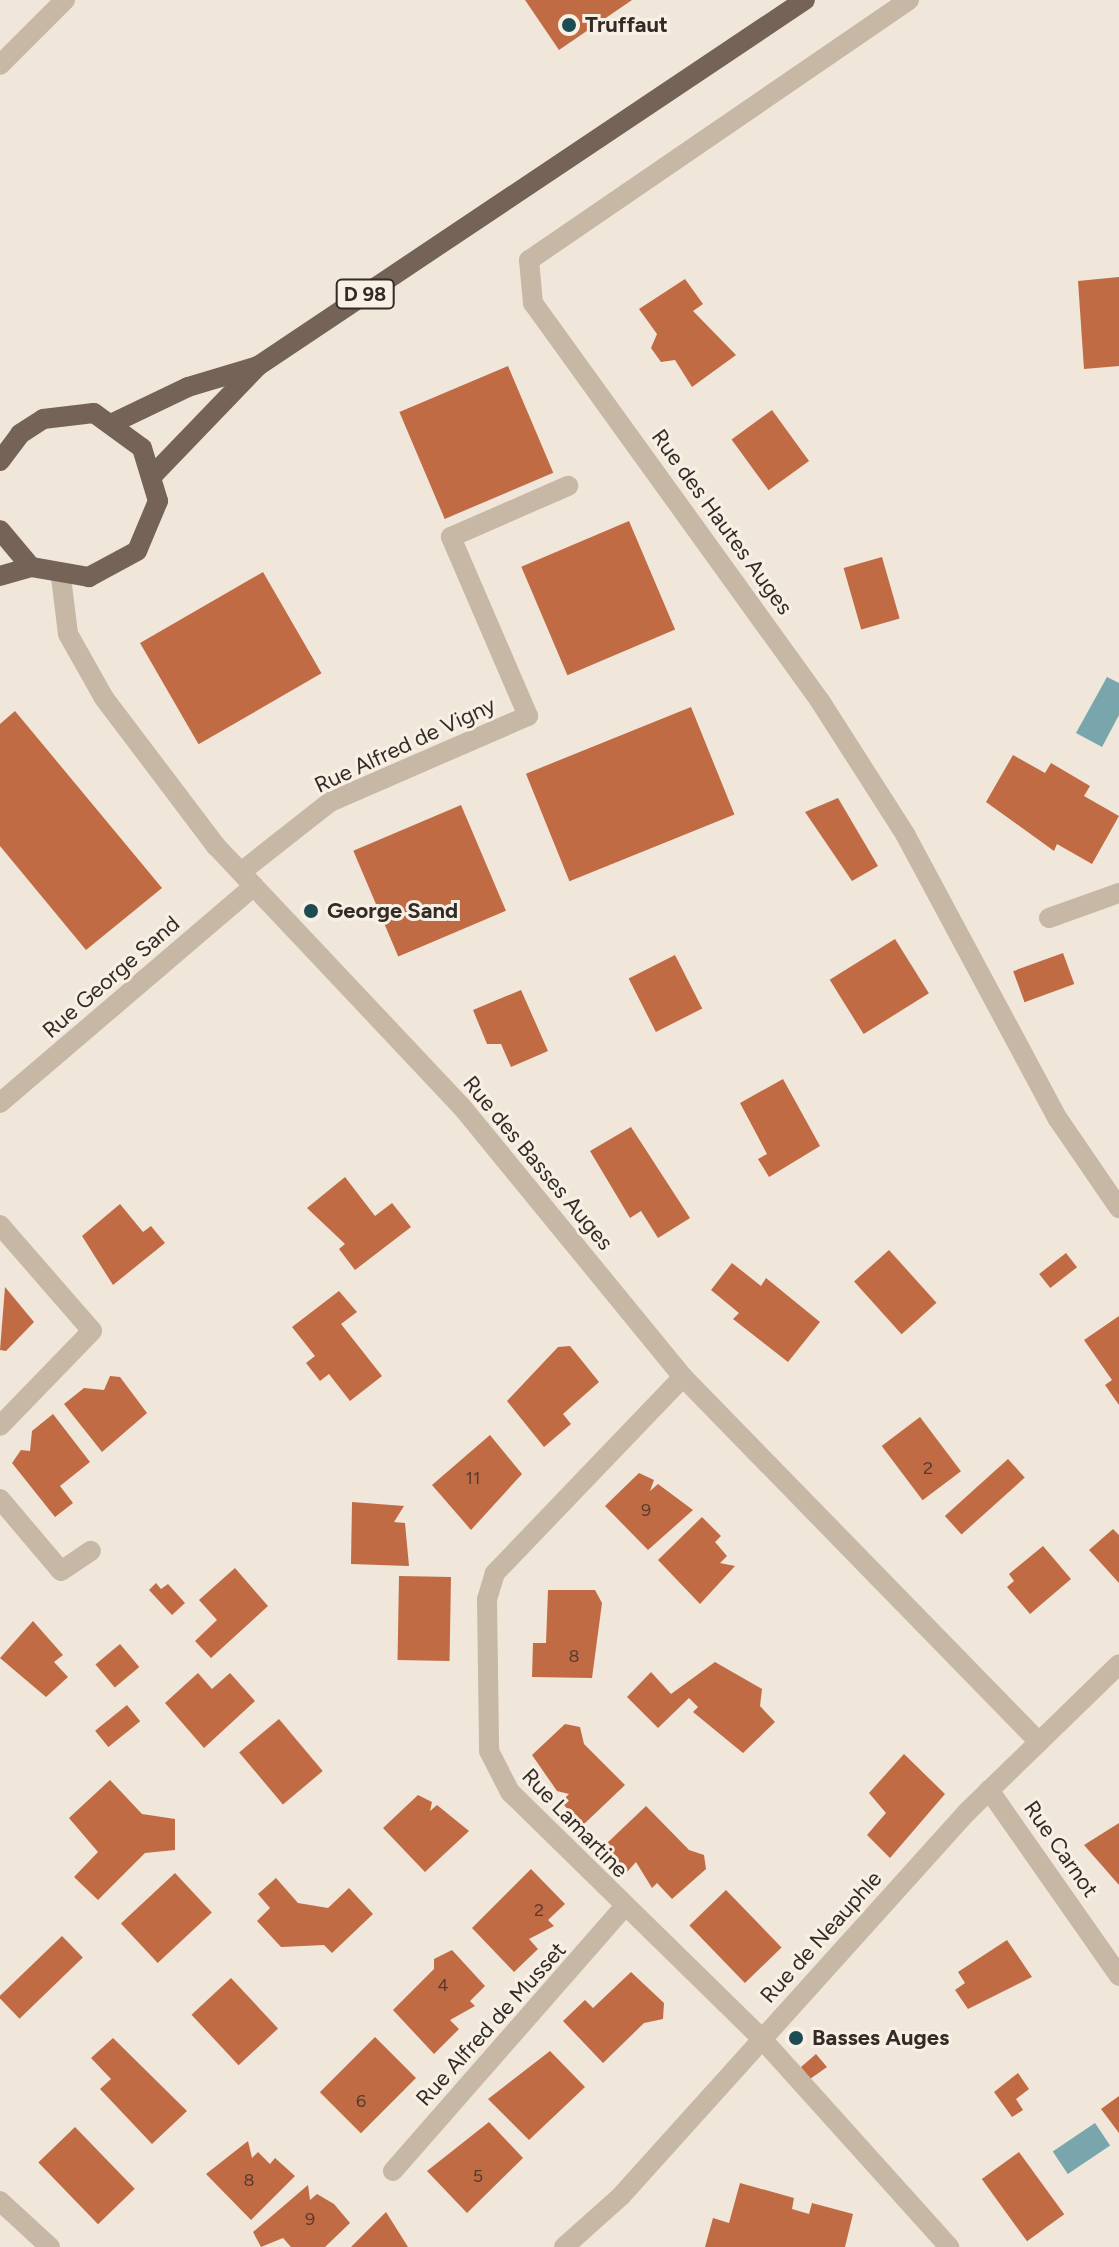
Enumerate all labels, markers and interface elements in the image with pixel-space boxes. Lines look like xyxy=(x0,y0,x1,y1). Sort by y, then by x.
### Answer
place label: Truffaut xyxy=(585,12,668,38)
marker: Truffaut xyxy=(560,16,578,34)
road number: D 98 xyxy=(335,278,395,310)
street label: Rue des Hautes Auges xyxy=(646,424,798,620)
street label: Rue Alfred de Vigny xyxy=(310,692,500,798)
place label: George Sand xyxy=(327,898,458,924)
marker: George Sand xyxy=(302,902,320,920)
street label: Rue George Sand xyxy=(37,910,185,1044)
street label: Rue des Basses Auges xyxy=(457,1071,619,1255)
house number: 2 xyxy=(923,1457,933,1479)
house number: 11 xyxy=(466,1467,480,1489)
house number: 9 xyxy=(641,1499,651,1521)
house number: 8 xyxy=(568,1645,580,1667)
street label: Rue Lamartine xyxy=(516,1763,634,1883)
street label: Rue Carnot xyxy=(1018,1796,1104,1902)
street label: Rue de Neauphle xyxy=(755,1866,887,2008)
house number: 2 xyxy=(534,1899,544,1921)
street label: Rue Alfred de Musset xyxy=(411,1937,571,2111)
house number: 4 xyxy=(437,1974,449,1996)
place label: Basses Auges xyxy=(812,2025,949,2051)
marker: Basses Auges xyxy=(787,2029,805,2047)
house number: 6 xyxy=(356,2090,366,2112)
house number: 5 xyxy=(473,2165,483,2187)
house number: 8 xyxy=(243,2169,255,2191)
house number: 9 xyxy=(305,2208,315,2230)

